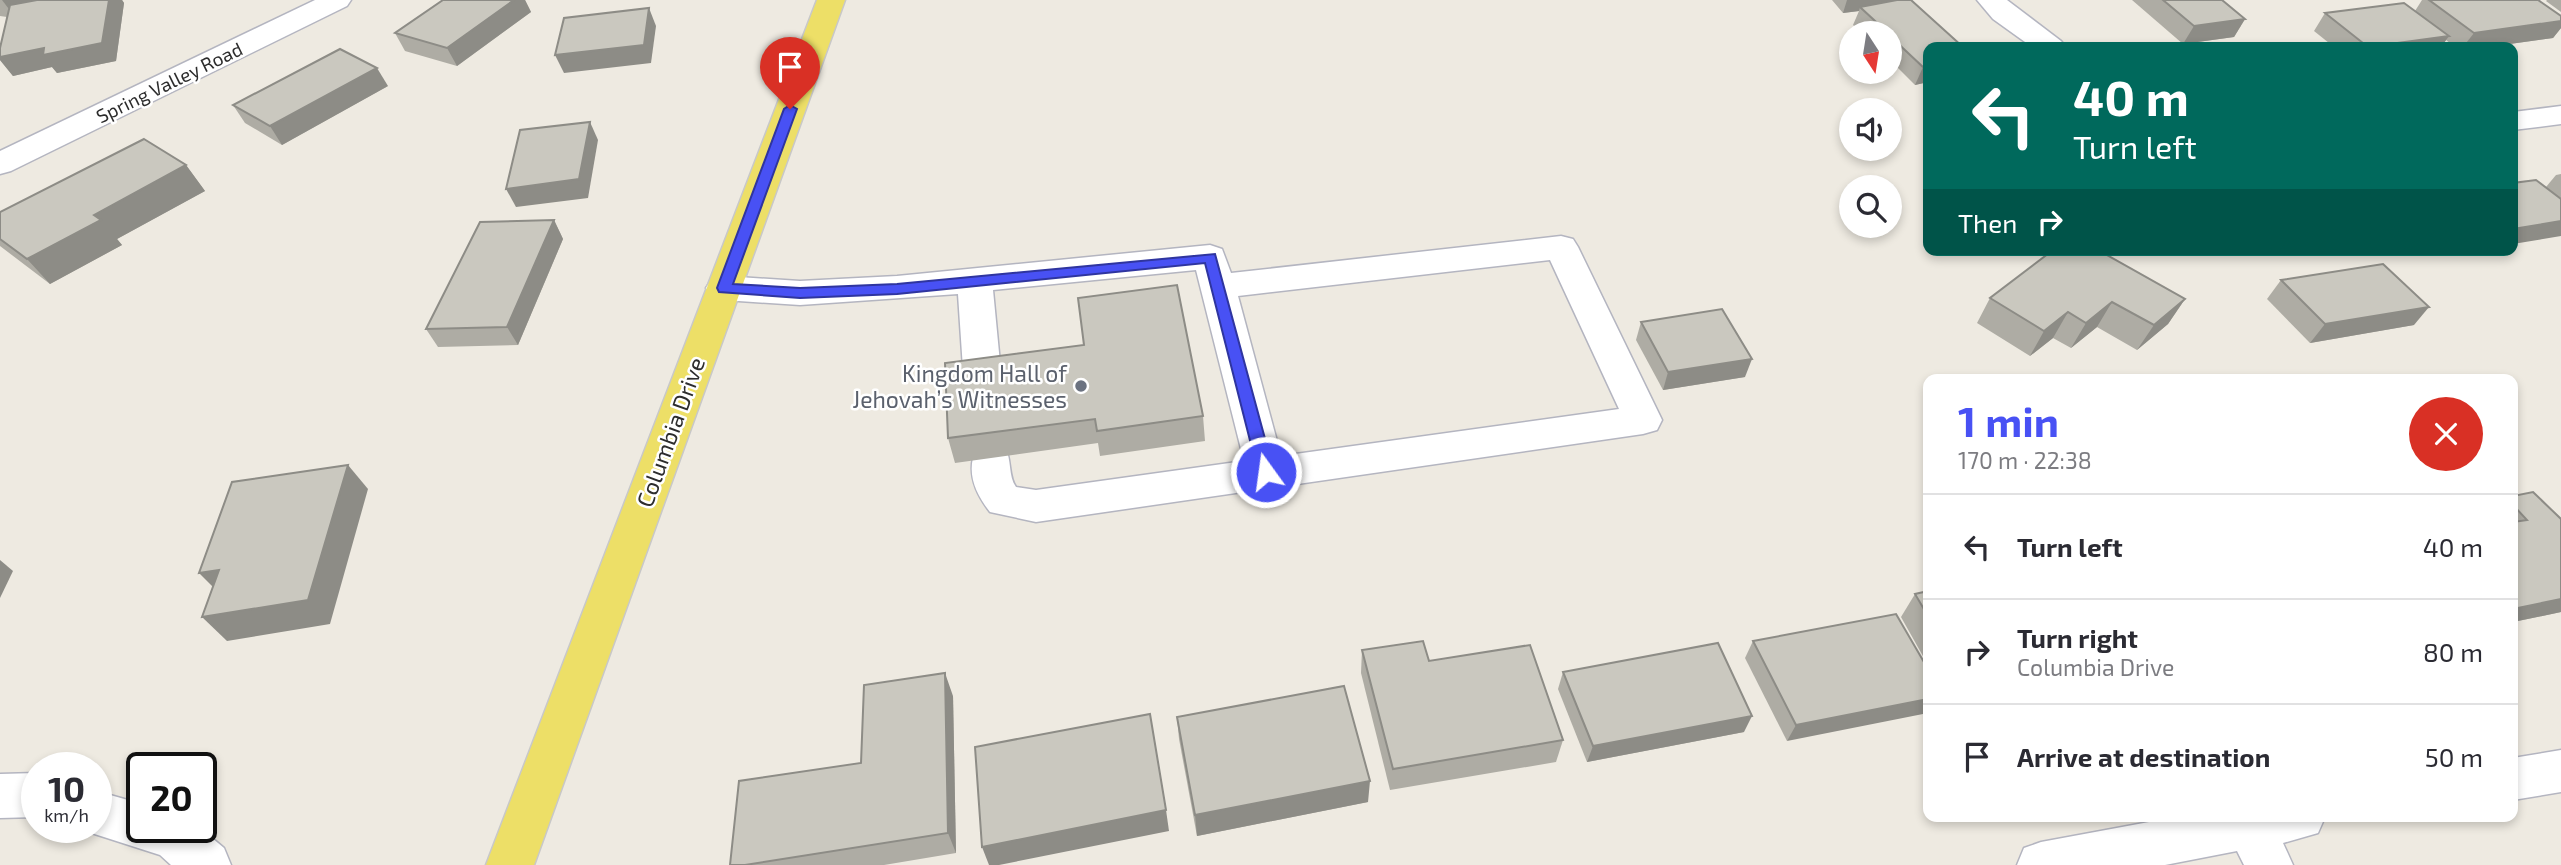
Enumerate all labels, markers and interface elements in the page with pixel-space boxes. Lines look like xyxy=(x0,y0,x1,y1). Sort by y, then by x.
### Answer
north arrow xyxy=(1839,21,1902,84)
map controls xyxy=(1839,21,1902,238)
street label: Spring Valley Road xyxy=(92,37,246,127)
pin xyxy=(760,37,820,109)
icon: arrive xyxy=(771,48,809,86)
text: 40 m xyxy=(2073,67,2189,126)
icon: left xyxy=(1958,70,2049,161)
button: sound xyxy=(1839,98,1902,161)
text: Turn left xyxy=(2073,127,2197,165)
button: search xyxy=(1839,175,1902,238)
icon: right xyxy=(2031,203,2069,241)
text: Then xyxy=(1958,207,2017,238)
street label: Columbia Drive xyxy=(630,353,710,511)
place label: Kingdom Hall of Jehovah’s Witnesses xyxy=(852,359,1068,413)
marker: Kingdom Hall of Jehovah’s Witnesses xyxy=(1073,378,1089,394)
text: 1 min xyxy=(1958,395,2059,445)
button: close xyxy=(2409,397,2483,471)
position arrow xyxy=(1229,435,1303,509)
text: 170 m · 22:38 xyxy=(1958,446,2092,474)
icon: left xyxy=(1958,528,1996,566)
text: Turn left xyxy=(2017,531,2123,562)
text: 40 m xyxy=(2423,531,2483,562)
text: Turn right xyxy=(2017,622,2138,653)
icon: right xyxy=(1958,633,1996,671)
text: 80 m xyxy=(2423,636,2483,667)
text: Columbia Drive xyxy=(2017,653,2174,681)
icon: arrive xyxy=(1958,738,1996,776)
text: Arrive at destination xyxy=(2017,741,2270,772)
text: 50 m xyxy=(2425,741,2483,772)
speed limit sign: 20 xyxy=(126,752,217,843)
text: 10 xyxy=(48,767,85,809)
text: km/h xyxy=(44,804,89,826)

